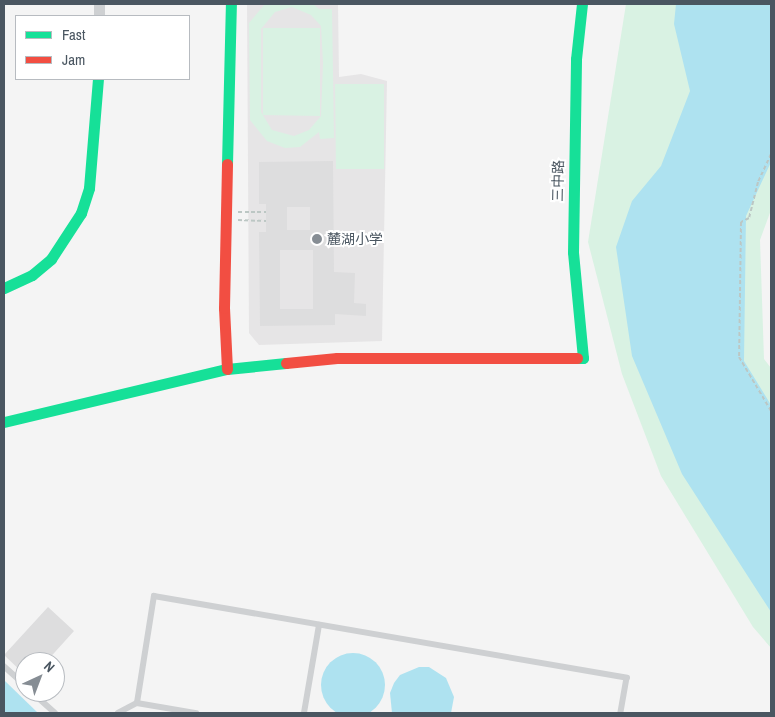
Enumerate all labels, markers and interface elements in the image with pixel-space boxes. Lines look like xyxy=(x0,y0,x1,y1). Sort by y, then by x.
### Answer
legend xyxy=(15,15,190,80)
text: Fast xyxy=(62,24,85,45)
text: Jam xyxy=(62,49,85,70)
street label: 三中路 xyxy=(549,160,567,202)
place label: 麓湖小学 xyxy=(327,231,383,247)
marker: 麓湖小学 xyxy=(311,233,323,245)
north arrow xyxy=(15,652,65,702)
text: N xyxy=(40,657,59,676)

